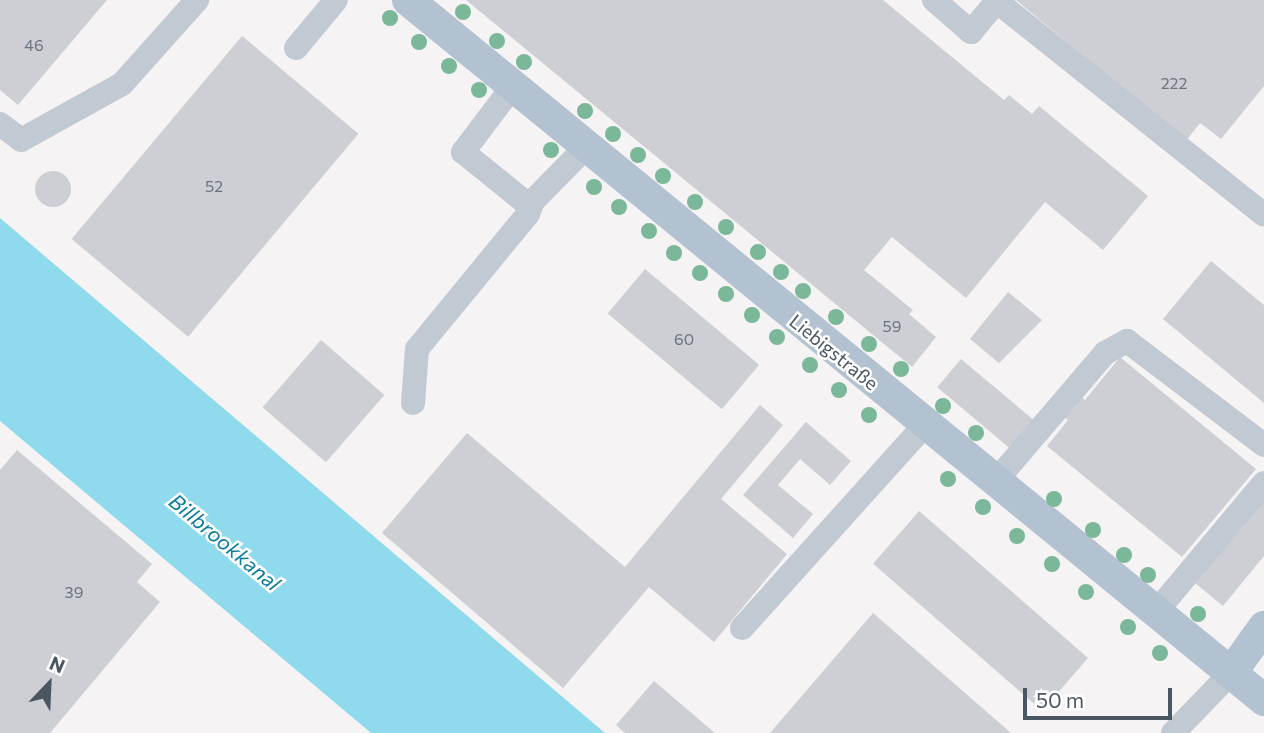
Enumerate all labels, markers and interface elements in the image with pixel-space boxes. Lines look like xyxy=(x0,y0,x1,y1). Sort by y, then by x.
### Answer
house number: 46 xyxy=(24,35,44,55)
house number: 222 xyxy=(1161,73,1187,93)
house number: 52 xyxy=(205,176,223,196)
street label: Liebigstraße xyxy=(785,309,883,395)
house number: 59 xyxy=(883,316,901,336)
house number: 60 xyxy=(674,329,694,349)
water label: Billbrookkanal xyxy=(164,488,286,596)
house number: 39 xyxy=(65,582,83,602)
north arrow xyxy=(14,649,84,719)
text: N xyxy=(46,651,68,678)
scale bar xyxy=(1026,674,1175,718)
text: 50 m xyxy=(1036,687,1084,712)

